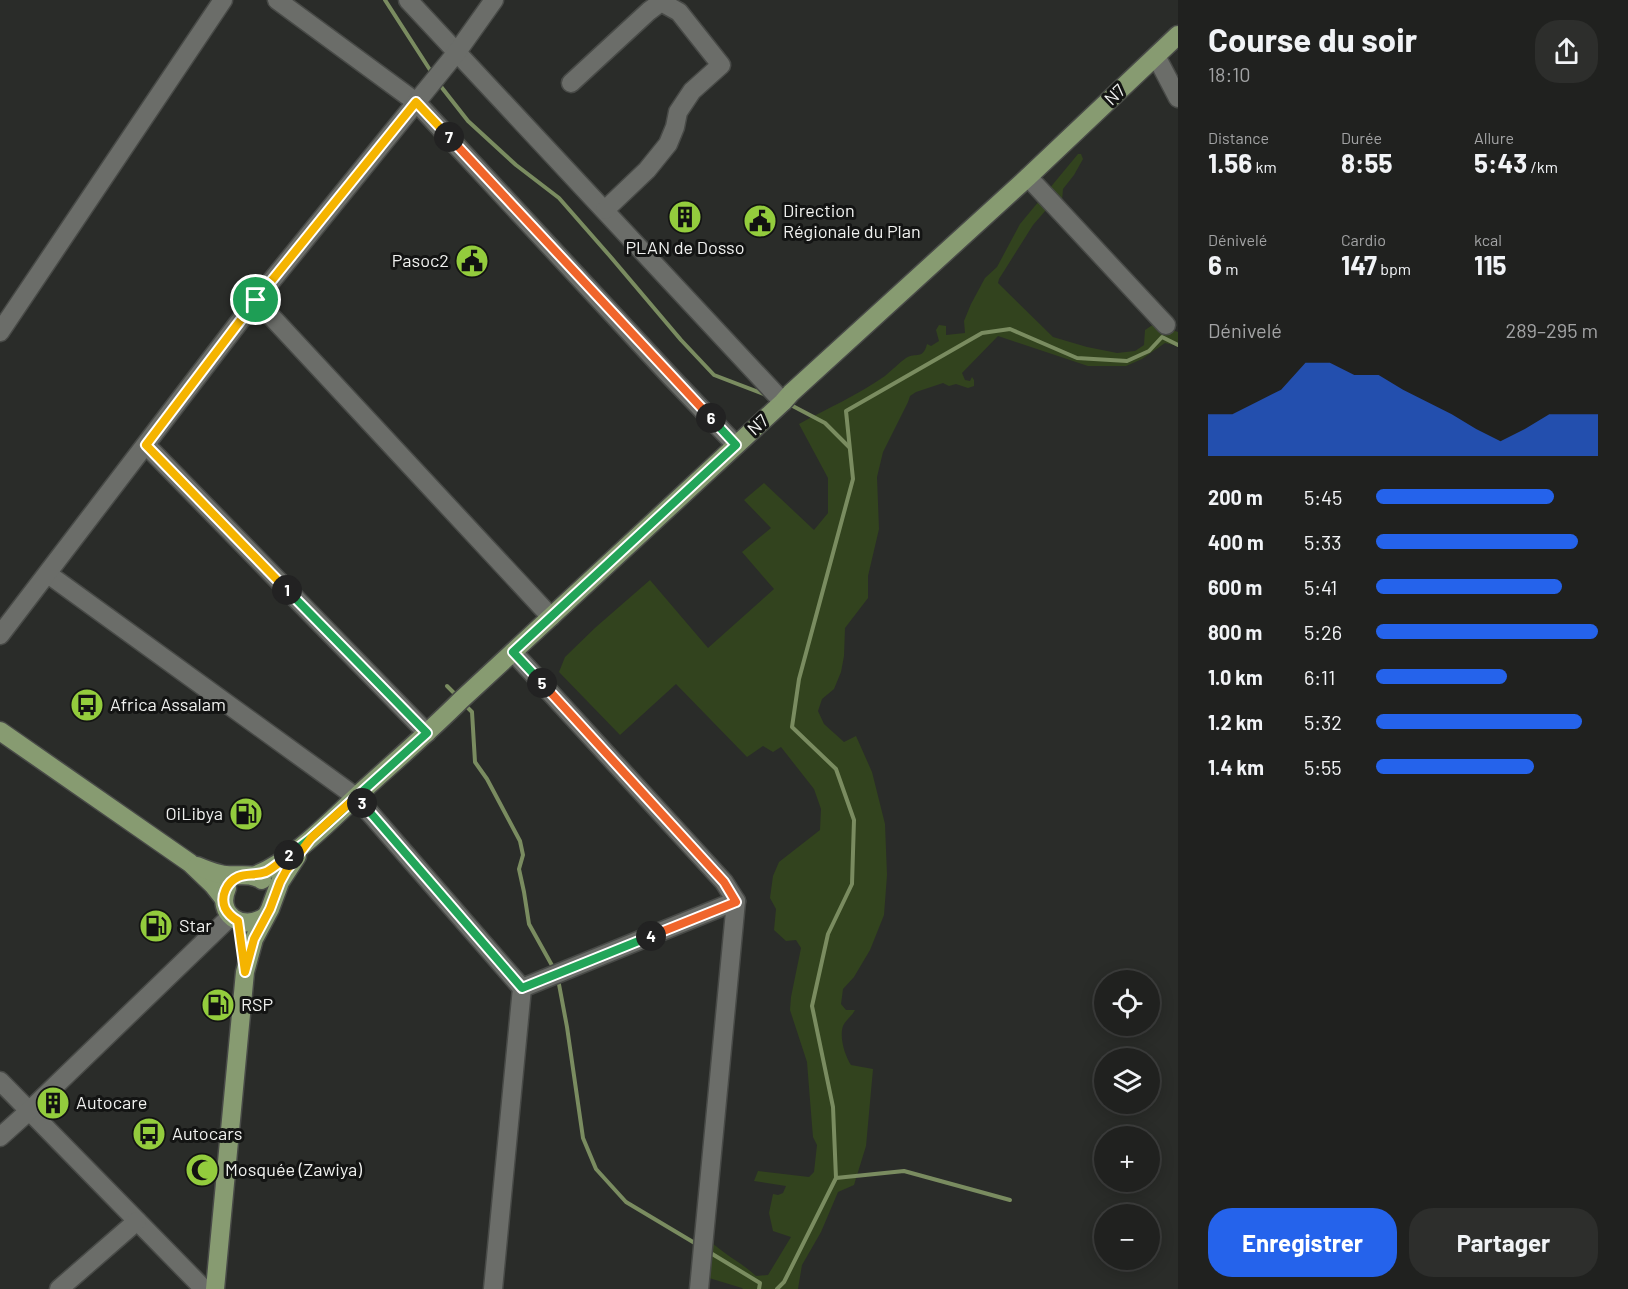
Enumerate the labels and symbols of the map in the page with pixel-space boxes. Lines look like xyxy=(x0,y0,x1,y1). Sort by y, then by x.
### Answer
street label: N7 xyxy=(1099,79,1130,109)
pin: 7 xyxy=(434,122,464,152)
building icon: PLAN de Dosso xyxy=(667,199,703,235)
place label: Direction Régionale du Plan xyxy=(783,199,921,242)
public building icon: Direction Régionale du Plan xyxy=(742,203,778,239)
place label: PLAN de Dosso xyxy=(625,236,745,258)
public building icon: Pasoc2 xyxy=(454,243,490,279)
place label: Pasoc2 xyxy=(392,249,449,271)
pin xyxy=(230,274,281,325)
pin: 6 xyxy=(696,403,726,433)
street label: N7 xyxy=(742,409,773,439)
pin: 1 xyxy=(272,575,302,605)
pin: 5 xyxy=(527,668,557,698)
bus stop icon: Africa Assalam xyxy=(69,687,105,723)
place label: Africa Assalam xyxy=(110,693,226,715)
pin: 3 xyxy=(347,788,377,818)
fuel station icon: OiLibya xyxy=(228,796,264,832)
place label: OiLibya xyxy=(165,802,223,824)
pin: 2 xyxy=(274,840,304,870)
fuel station icon: Star xyxy=(138,908,174,944)
place label: Star xyxy=(179,914,212,936)
pin: 4 xyxy=(636,921,666,951)
fuel station icon: RSP xyxy=(200,987,236,1023)
place label: RSP xyxy=(241,993,273,1015)
building icon: Autocare xyxy=(35,1085,71,1121)
place label: Autocare xyxy=(76,1091,147,1113)
bus stop icon: Autocars xyxy=(131,1116,167,1152)
place label: Autocars xyxy=(172,1122,242,1144)
mosque icon: Mosquée (Zawiya) xyxy=(184,1152,220,1188)
place label: Mosquée (Zawiya) xyxy=(225,1158,362,1180)

